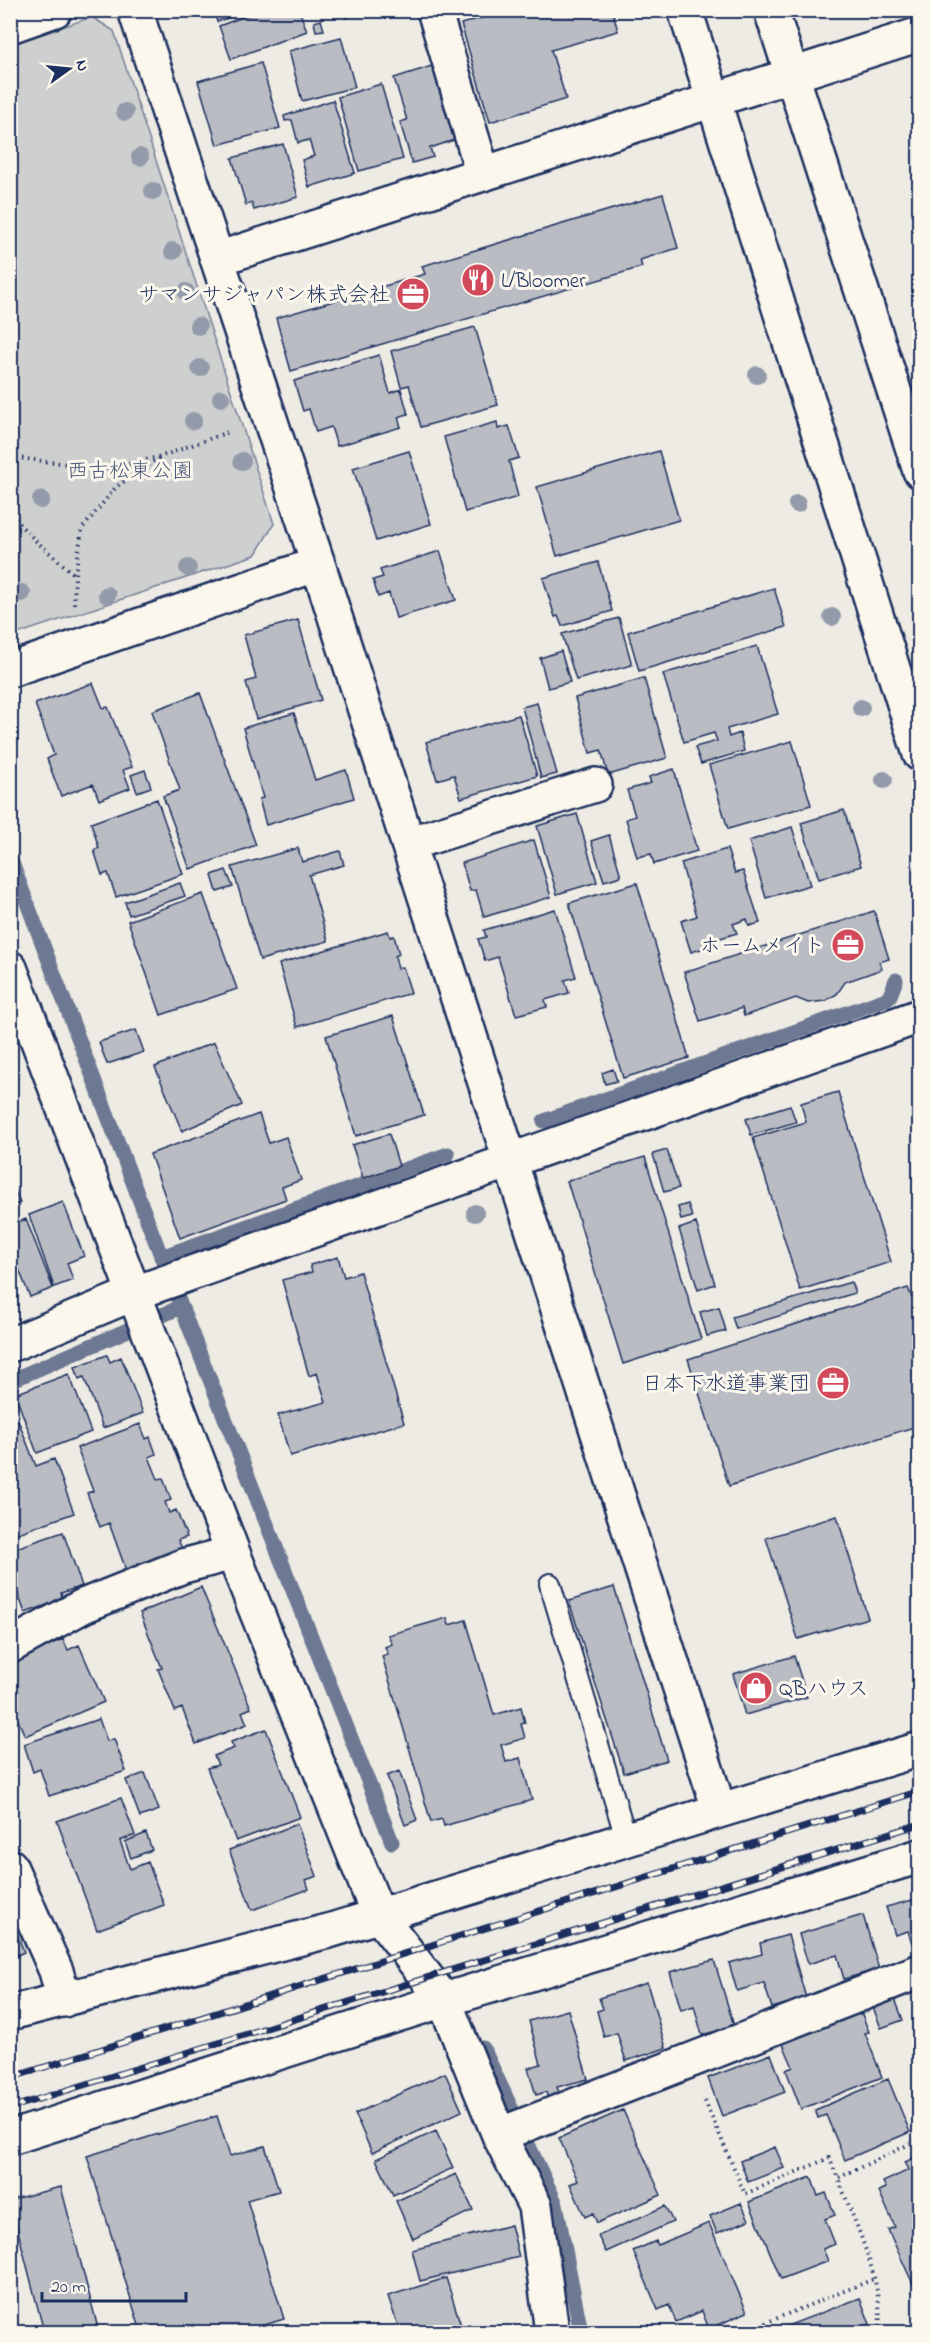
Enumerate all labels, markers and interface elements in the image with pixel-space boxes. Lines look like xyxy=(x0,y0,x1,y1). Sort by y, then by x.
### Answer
north arrow xyxy=(39,39,99,99)
text: N xyxy=(69,57,95,74)
restaurant icon: L/Bloomer xyxy=(460,262,496,298)
place label: L/Bloomer xyxy=(501,267,586,297)
office icon: サマンサジャパン株式会社 xyxy=(395,276,431,312)
place label: サマンサジャパン株式会社 xyxy=(138,281,390,311)
park label: 西古松東公園 xyxy=(67,457,193,487)
office icon: ホームメイト xyxy=(830,927,866,963)
place label: ホームメイト xyxy=(700,932,825,962)
office icon: 日本下水道事業団 xyxy=(815,1365,851,1401)
place label: 日本下水道事業団 xyxy=(642,1370,810,1400)
shop icon: QBハウス xyxy=(738,1670,774,1706)
place label: QBハウス xyxy=(779,1675,868,1705)
scale bar xyxy=(42,2265,186,2303)
text: 20 m xyxy=(51,2275,86,2301)

